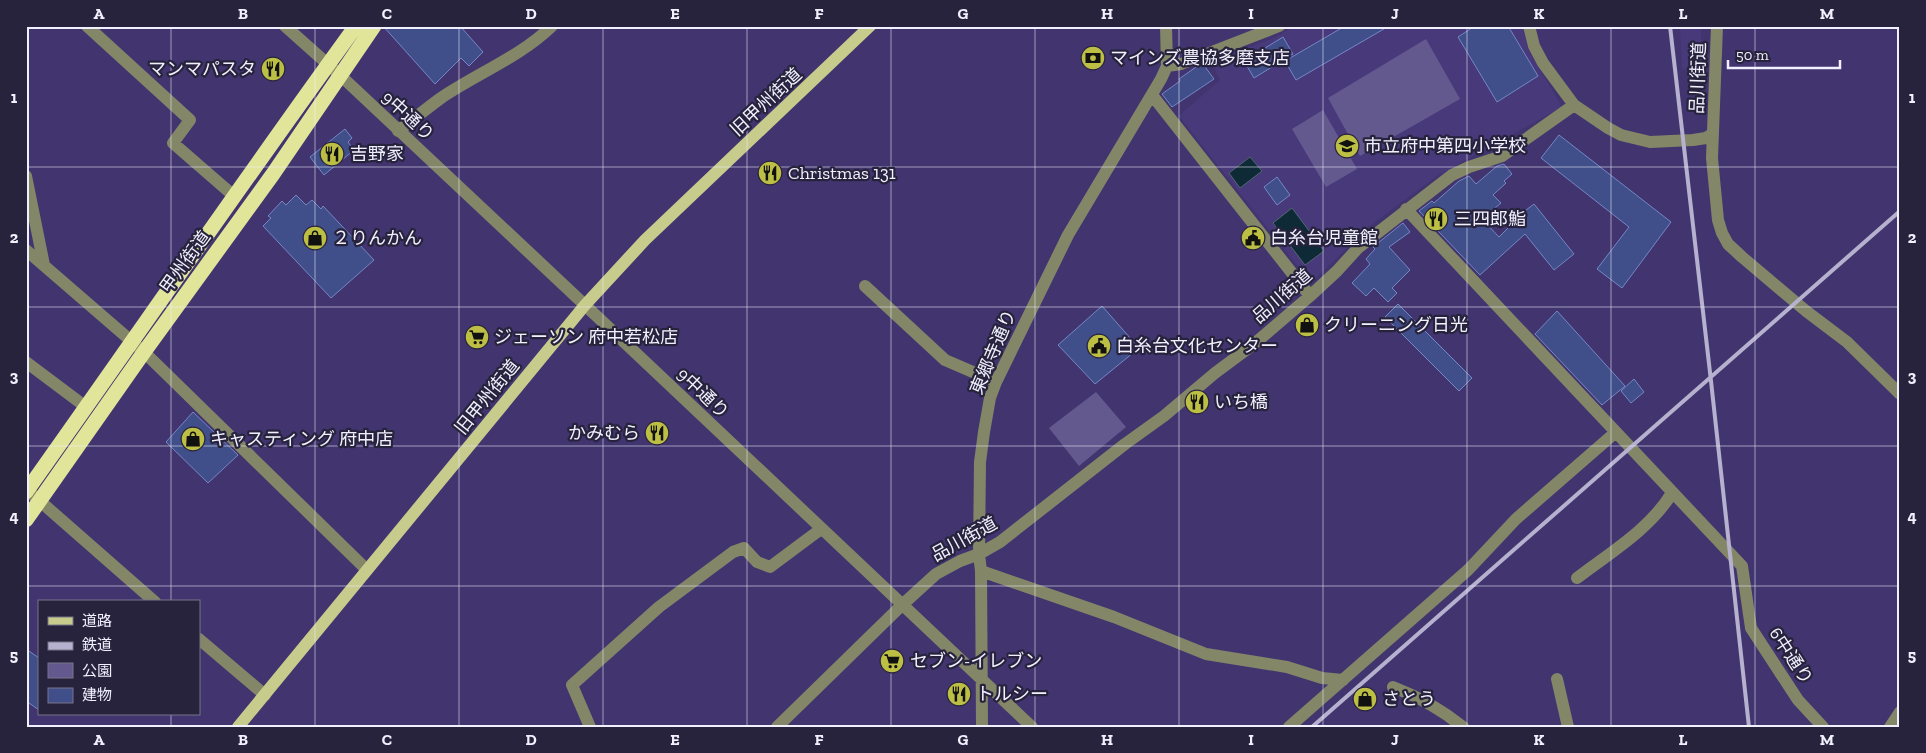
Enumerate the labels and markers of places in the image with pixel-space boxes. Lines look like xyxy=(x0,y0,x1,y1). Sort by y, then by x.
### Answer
bank icon: マインズ農協多磨支店 xyxy=(1080,45,1106,71)
place label: マインズ農協多磨支店 xyxy=(1110,47,1290,69)
restaurant icon: マンマパスタ xyxy=(260,56,286,82)
place label: マンマパスタ xyxy=(148,58,256,80)
school or university icon: 市立府中第四小学校 xyxy=(1334,133,1360,159)
place label: 市立府中第四小学校 xyxy=(1364,135,1526,157)
restaurant icon: 吉野家 xyxy=(319,141,345,167)
place label: 吉野家 xyxy=(350,143,404,165)
restaurant icon: Christmas 131 xyxy=(757,160,783,186)
place label: Christmas 131 xyxy=(788,162,896,184)
restaurant icon: 三四郎鮨 xyxy=(1423,206,1449,232)
place label: 三四郎鮨 xyxy=(1454,208,1526,230)
shop icon: ２りんかん xyxy=(302,225,328,251)
public building icon: 白糸台児童館 xyxy=(1240,225,1266,251)
place label: ２りんかん xyxy=(332,227,422,249)
place label: 白糸台児童館 xyxy=(1270,227,1378,249)
shop icon: クリーニング日光 xyxy=(1294,312,1320,338)
place label: クリーニング日光 xyxy=(1324,314,1468,336)
supermarket icon: ジェーソン 府中若松店 xyxy=(464,324,490,350)
place label: ジェーソン 府中若松店 xyxy=(494,326,678,348)
public building icon: 白糸台文化センター xyxy=(1086,333,1112,359)
place label: 白糸台文化センター xyxy=(1116,335,1278,357)
restaurant icon: いち橋 xyxy=(1184,389,1210,415)
place label: いち橋 xyxy=(1214,391,1268,413)
restaurant icon: かみむら xyxy=(644,420,670,446)
place label: かみむら xyxy=(568,422,640,444)
shop icon: キャスティング 府中店 xyxy=(180,426,206,452)
place label: キャスティング 府中店 xyxy=(210,428,393,450)
supermarket icon: セブン-イレブン xyxy=(879,648,905,674)
place label: セブン-イレブン xyxy=(910,650,1042,672)
restaurant icon: トルシー xyxy=(946,681,972,707)
place label: トルシー xyxy=(976,683,1048,705)
shop icon: さとう xyxy=(1352,686,1378,712)
place label: さとう xyxy=(1382,688,1436,710)

